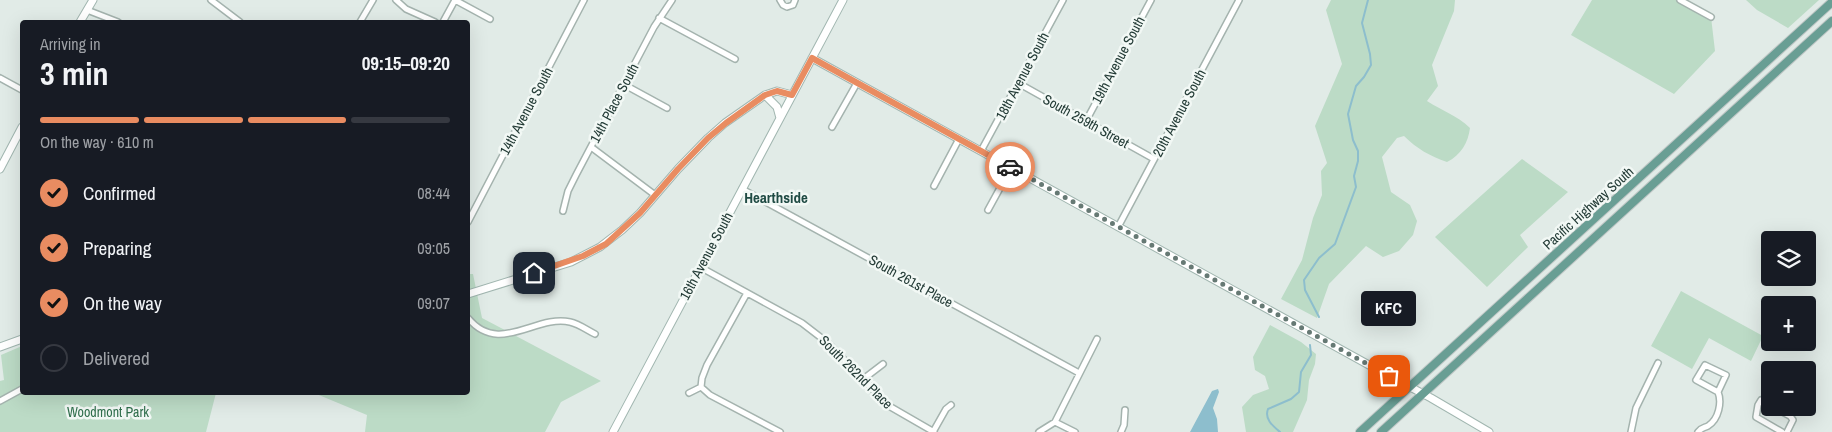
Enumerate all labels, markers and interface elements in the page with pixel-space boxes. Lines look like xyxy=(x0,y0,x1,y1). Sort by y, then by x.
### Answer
street label: 19th Avenue South xyxy=(1087,13,1149,107)
street label: 18th Avenue South xyxy=(991,29,1053,123)
text: Arriving in xyxy=(40,33,101,55)
text: 09:15–09:20 xyxy=(362,50,450,76)
text: 3 min xyxy=(40,52,109,95)
street label: 14th Place South xyxy=(586,60,642,146)
street label: 14th Avenue South xyxy=(495,64,557,158)
street label: 20th Avenue South xyxy=(1148,66,1210,160)
street label: South 259th Street xyxy=(1040,90,1132,152)
text: On the way · 610 m xyxy=(40,131,154,153)
courier xyxy=(985,142,1035,192)
icon: car xyxy=(996,153,1024,181)
street label: Pacific Highway South xyxy=(1539,162,1637,254)
icon: check xyxy=(40,179,68,207)
text: Confirmed xyxy=(83,180,156,206)
text: 08:44 xyxy=(417,182,450,204)
district label: Hearthside xyxy=(744,187,808,208)
street label: 16th Avenue South xyxy=(675,209,737,303)
map controls xyxy=(1761,231,1816,416)
button: layers xyxy=(1761,231,1816,286)
icon: check xyxy=(40,234,68,262)
text: Preparing xyxy=(83,235,151,261)
text: 09:05 xyxy=(417,237,450,259)
street label: South 261st Place xyxy=(866,251,956,311)
pin xyxy=(513,252,555,294)
icon: home xyxy=(520,259,548,287)
icon: check xyxy=(40,289,68,317)
text: On the way xyxy=(83,290,162,316)
callout: KFC xyxy=(1362,291,1416,326)
text: 09:07 xyxy=(417,292,450,314)
button: + xyxy=(1761,296,1816,351)
text: KFC xyxy=(1375,297,1402,319)
street label: South 262nd Place xyxy=(815,331,897,413)
text: Delivered xyxy=(83,345,150,371)
pin xyxy=(1368,355,1410,397)
button: − xyxy=(1761,361,1816,416)
icon: bag xyxy=(1375,362,1403,390)
park label: Woodmont Park xyxy=(67,403,149,421)

